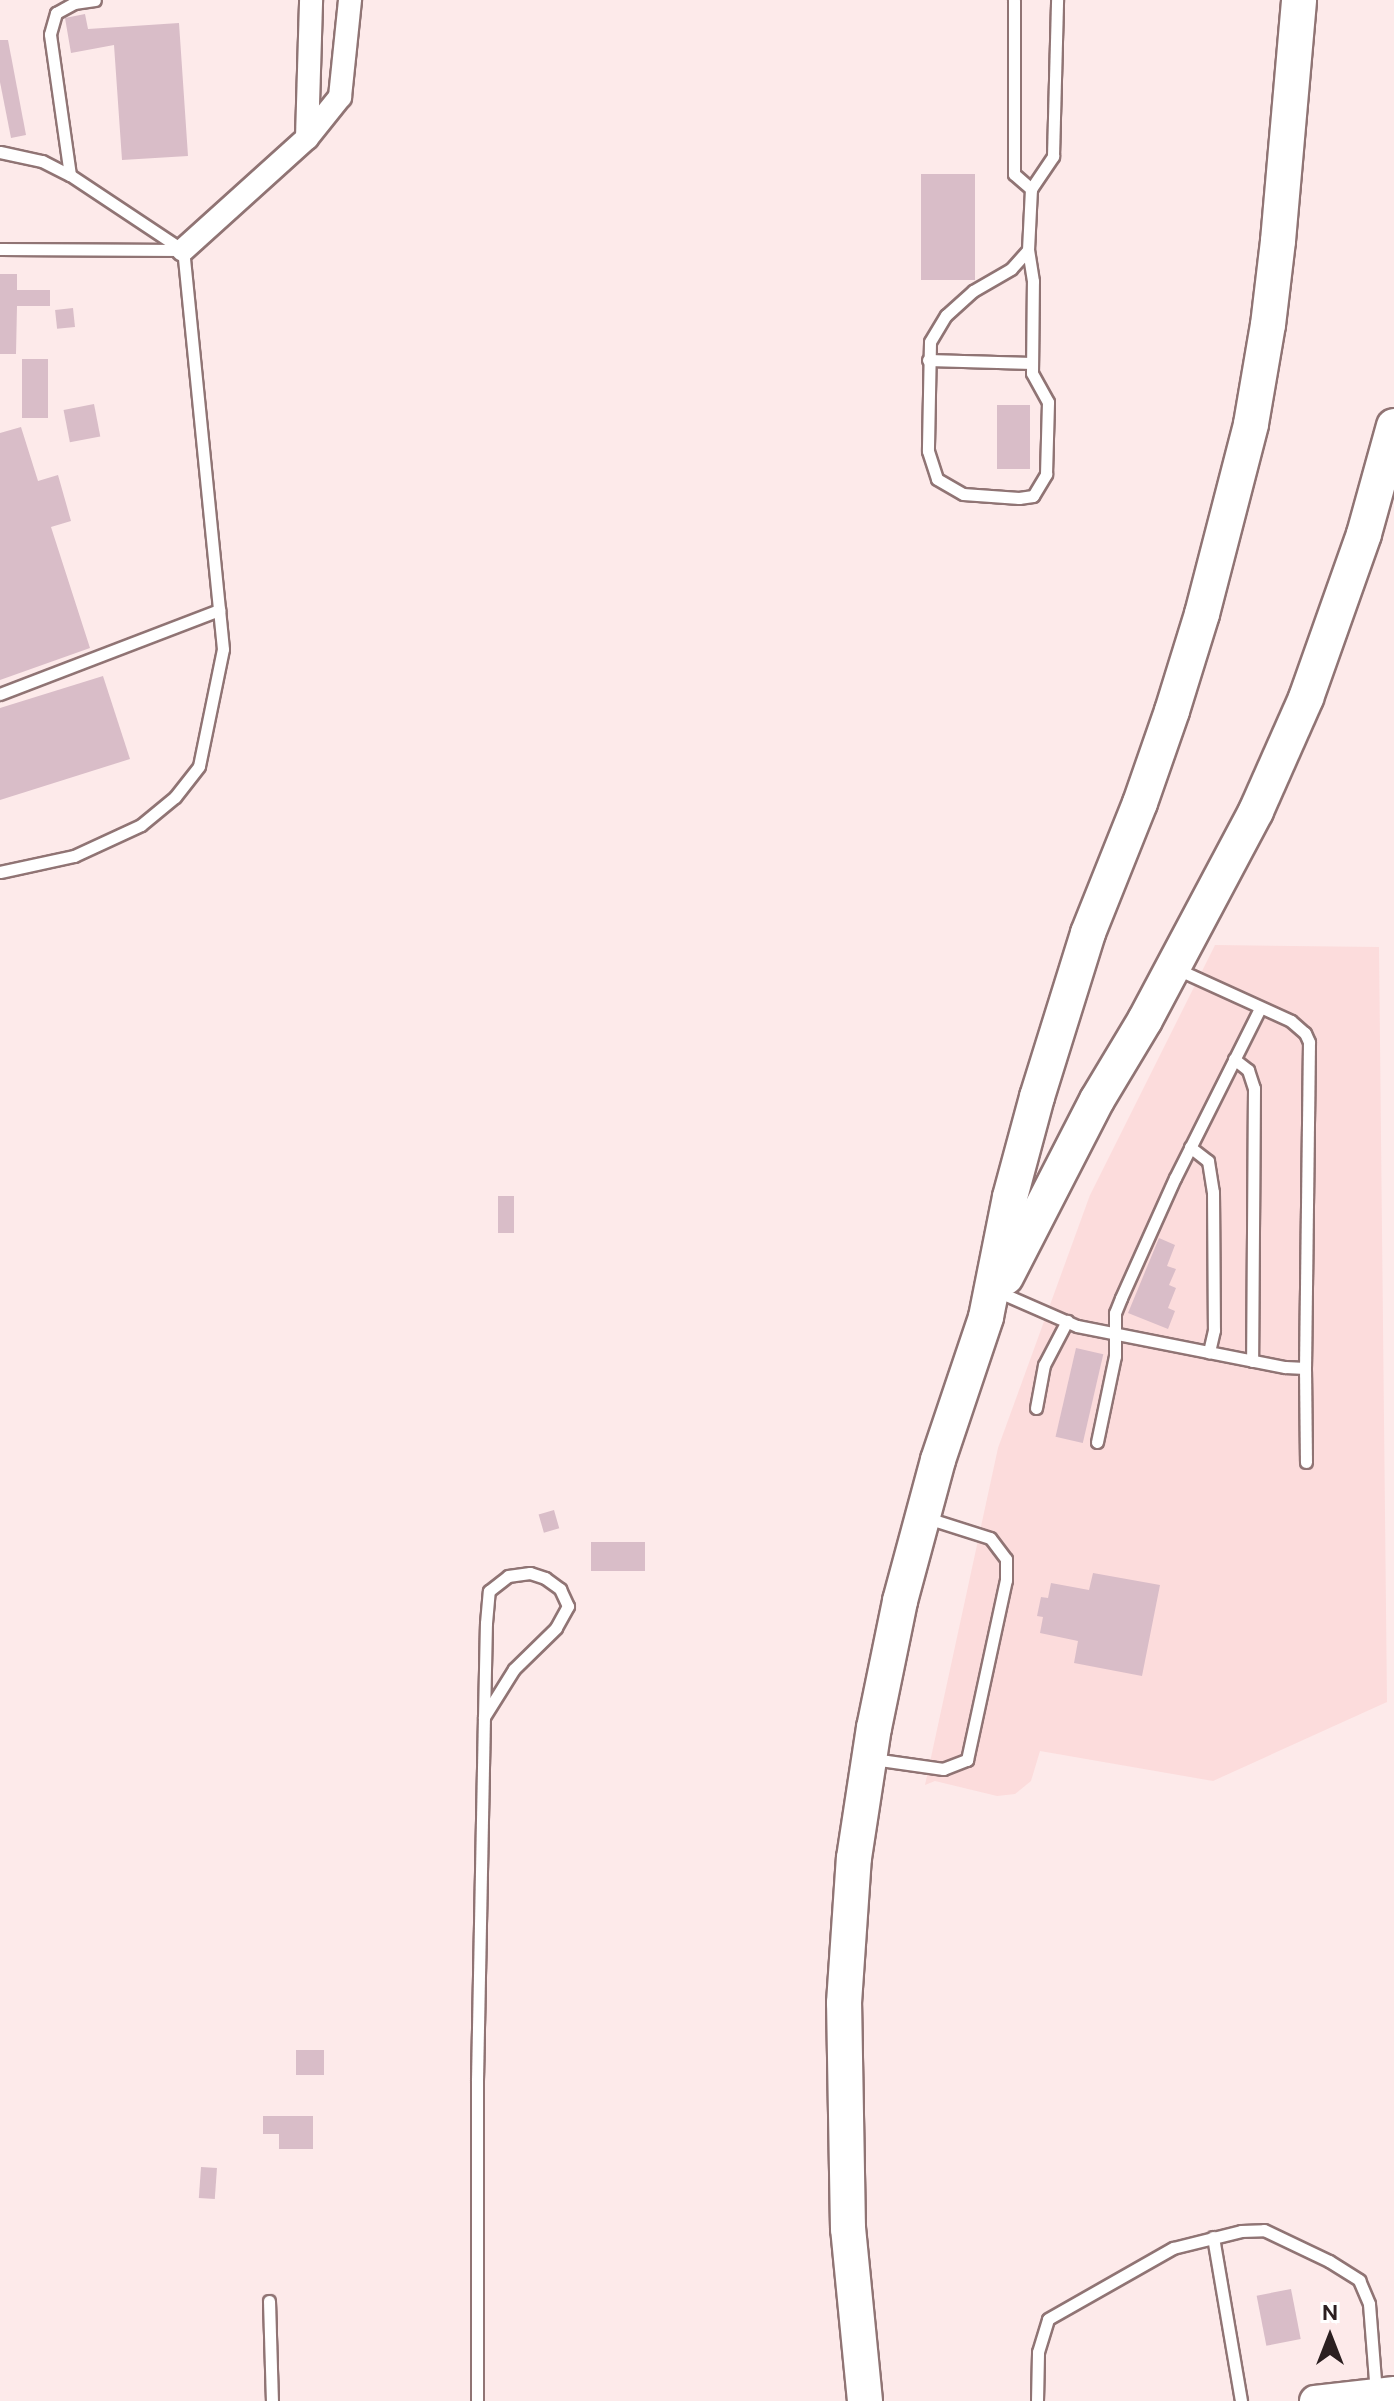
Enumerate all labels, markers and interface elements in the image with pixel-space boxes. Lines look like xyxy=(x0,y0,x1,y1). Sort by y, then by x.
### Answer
north arrow xyxy=(1290,2297,1370,2377)
text: N xyxy=(1322,2298,1338,2327)

